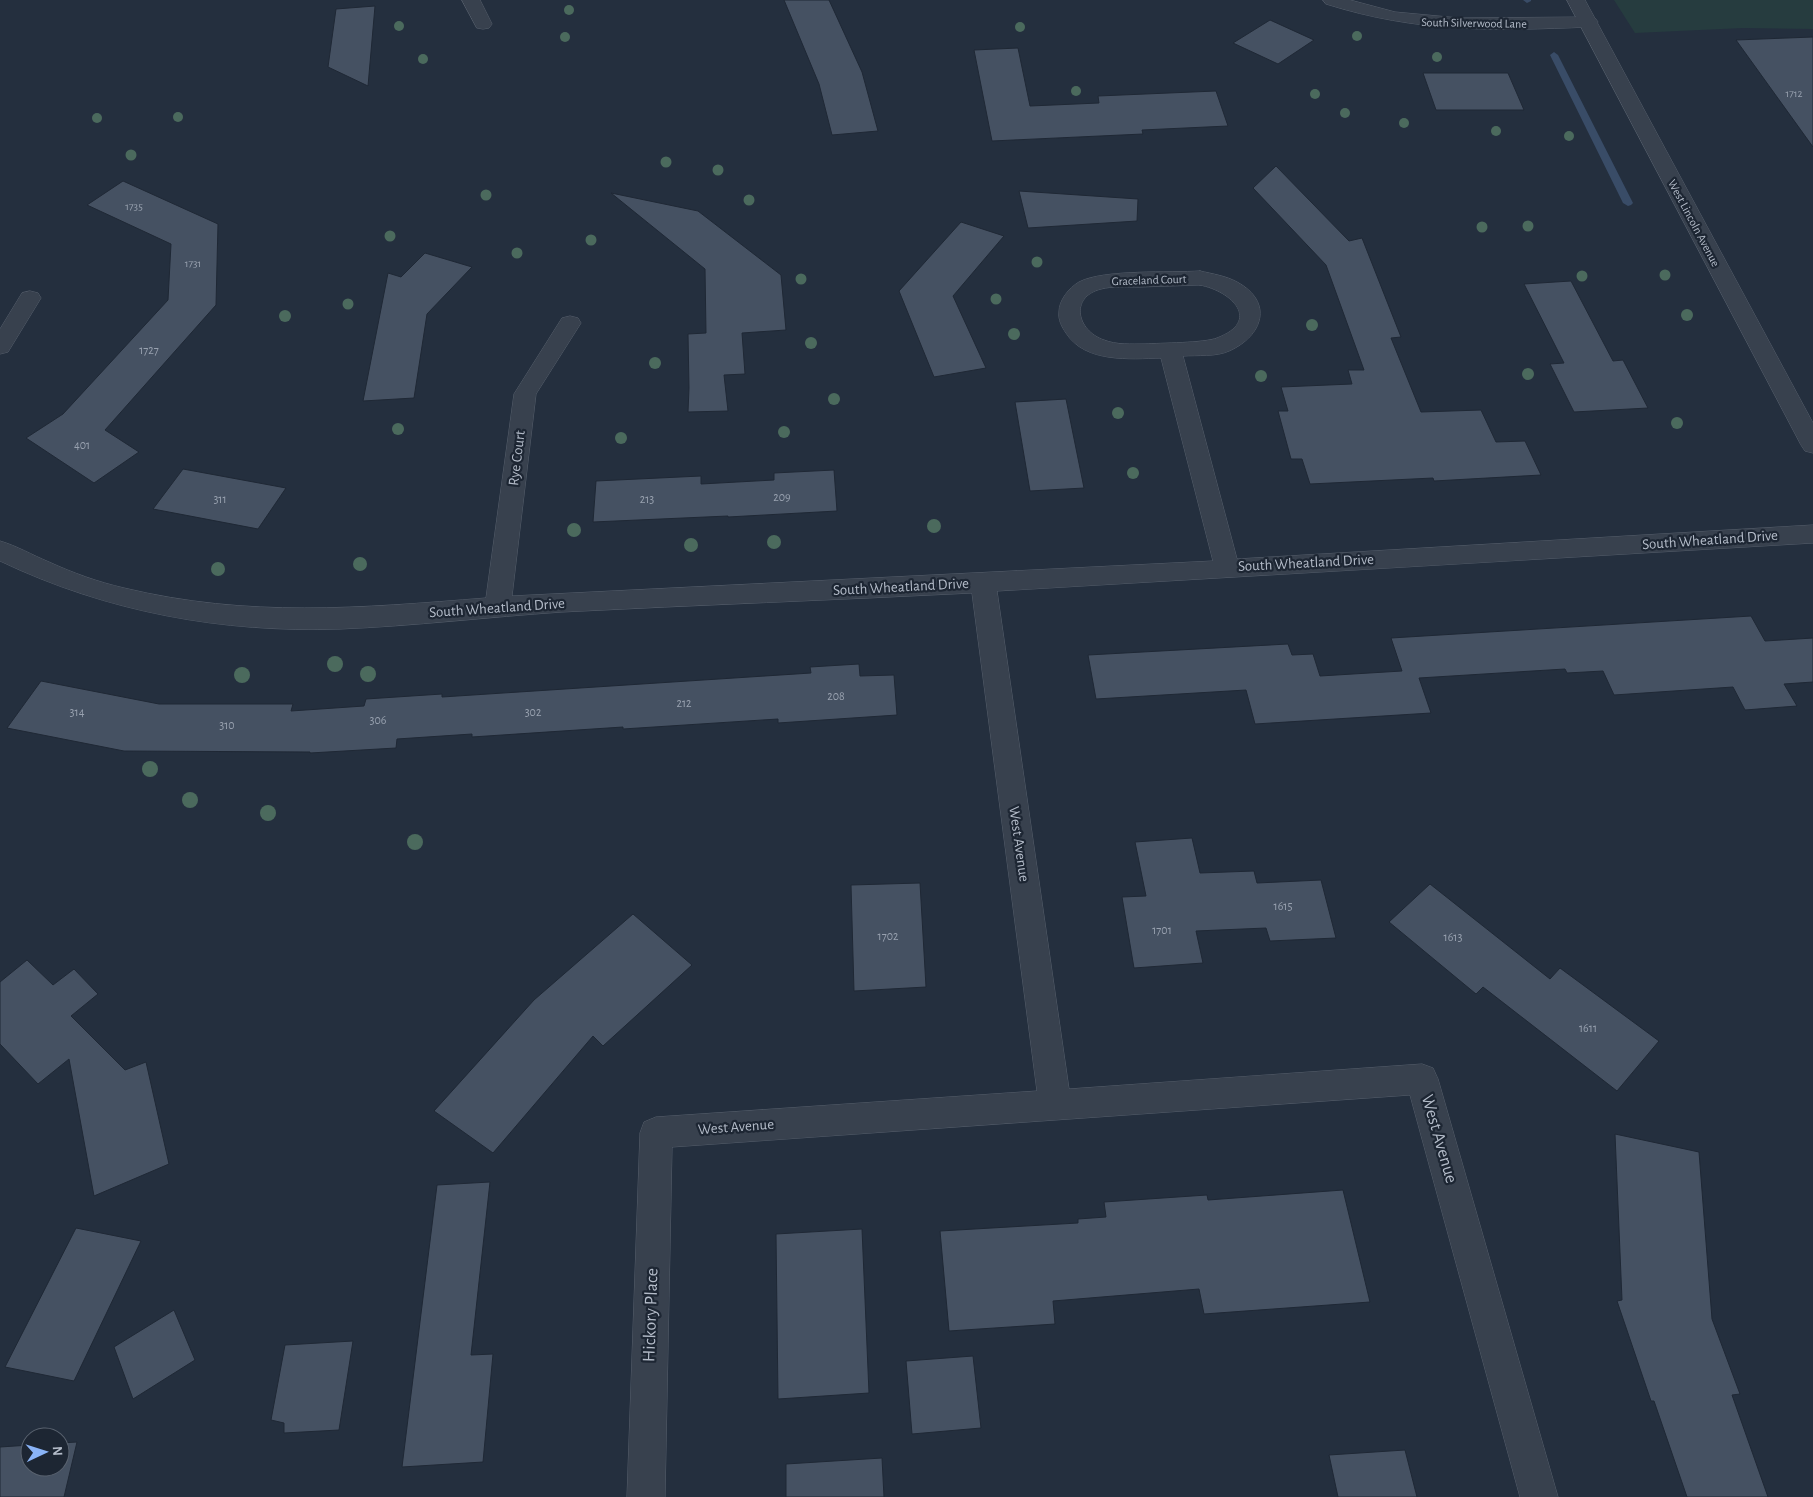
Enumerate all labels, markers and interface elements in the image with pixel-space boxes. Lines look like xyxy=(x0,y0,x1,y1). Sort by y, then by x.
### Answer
street label: South Silverwood Lane xyxy=(1421,16,1527,30)
house number: 1712 xyxy=(1785,88,1803,99)
street label: West Lincoln Avenue xyxy=(1666,177,1722,269)
house number: 1735 xyxy=(125,201,143,212)
house number: 1731 xyxy=(185,258,201,269)
street label: Graceland Court xyxy=(1111,273,1187,287)
house number: 1727 xyxy=(139,344,159,356)
street label: Rye Court xyxy=(506,429,528,487)
house number: 401 xyxy=(74,439,90,451)
house number: 209 xyxy=(773,491,791,503)
house number: 311 xyxy=(213,493,227,505)
house number: 213 xyxy=(640,493,654,505)
street label: South Wheatland Drive xyxy=(1642,528,1779,552)
street label: South Wheatland Drive xyxy=(1238,552,1374,574)
street label: South Wheatland Drive xyxy=(833,576,969,598)
street label: South Wheatland Drive xyxy=(429,596,566,620)
house number: 208 xyxy=(827,690,845,702)
house number: 212 xyxy=(676,697,692,709)
house number: 314 xyxy=(70,706,85,718)
house number: 302 xyxy=(525,706,542,718)
house number: 306 xyxy=(370,714,387,726)
house number: 310 xyxy=(219,719,235,731)
street label: West Avenue xyxy=(1006,805,1032,883)
house number: 1615 xyxy=(1274,900,1292,912)
house number: 1701 xyxy=(1152,924,1172,936)
house number: 1702 xyxy=(878,930,899,942)
house number: 1613 xyxy=(1444,931,1462,943)
house number: 1611 xyxy=(1579,1022,1597,1034)
street label: West Avenue xyxy=(1418,1093,1460,1185)
street label: West Avenue xyxy=(697,1117,775,1137)
street label: Hickory Place xyxy=(640,1268,662,1362)
north arrow xyxy=(20,1427,70,1477)
text: N xyxy=(50,1446,64,1457)

